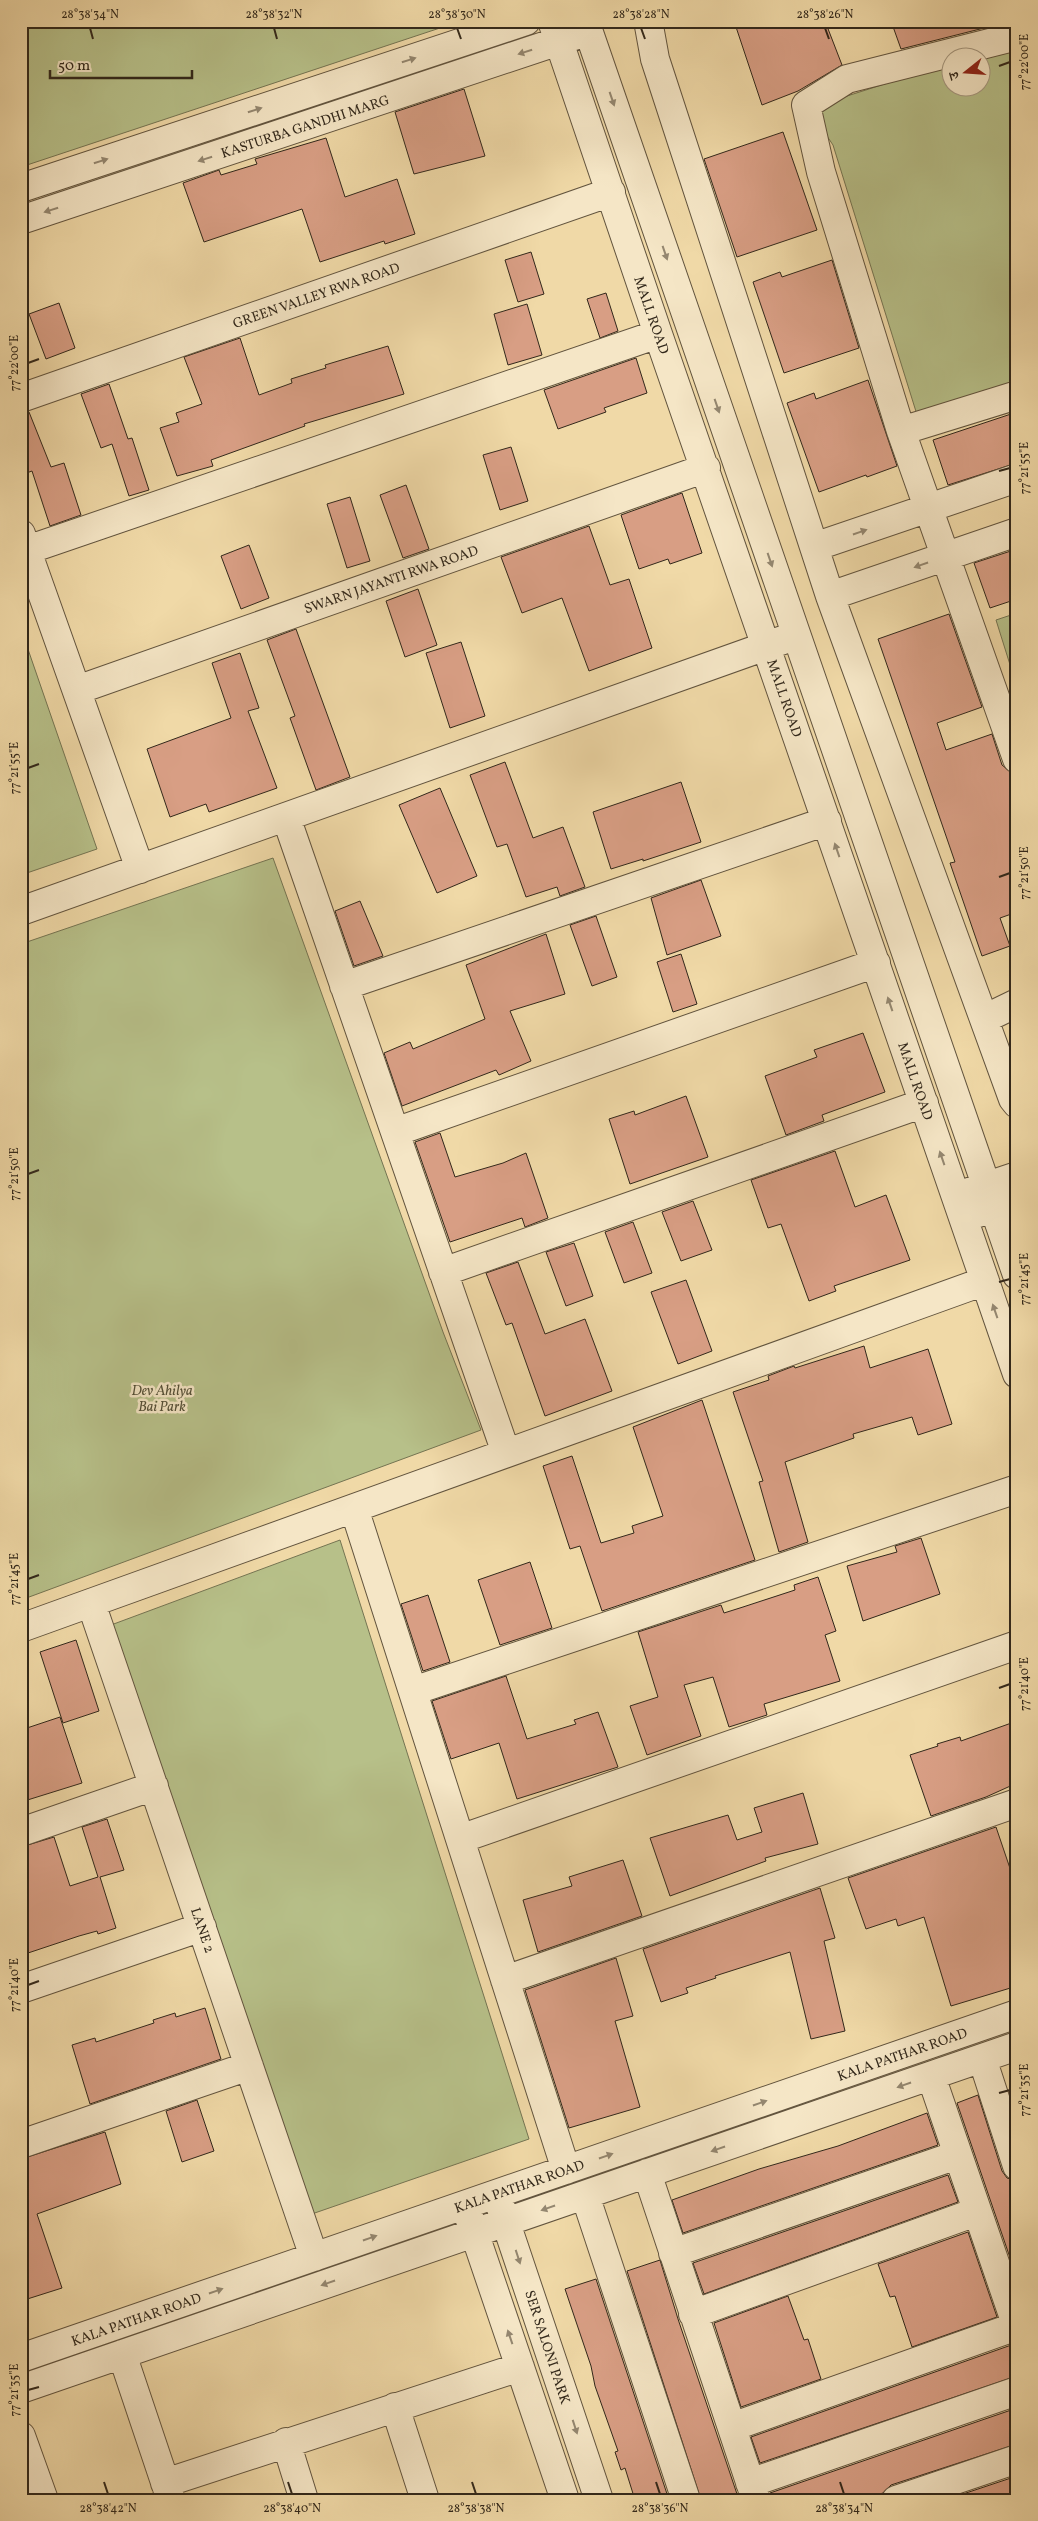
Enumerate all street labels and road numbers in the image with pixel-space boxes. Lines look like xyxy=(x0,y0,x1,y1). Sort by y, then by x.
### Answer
street label: KASTURBA GANDHI MARG xyxy=(219,91,392,164)
street label: GREEN VALLEY RWA ROAD xyxy=(230,259,403,334)
street label: MALL ROAD xyxy=(628,274,673,357)
street label: SWARN JAYANTI RWA ROAD xyxy=(302,542,481,619)
street label: MALL ROAD xyxy=(761,657,806,740)
street label: MALL ROAD xyxy=(892,1040,937,1123)
street label: LANE 2 xyxy=(185,1905,218,1956)
street label: KALA PATHAR ROAD xyxy=(835,2024,970,2087)
street label: KALA PATHAR ROAD xyxy=(452,2156,587,2219)
street label: SER SALONI PARK xyxy=(519,2288,574,2407)
street label: KALA PATHAR ROAD xyxy=(69,2289,204,2352)

